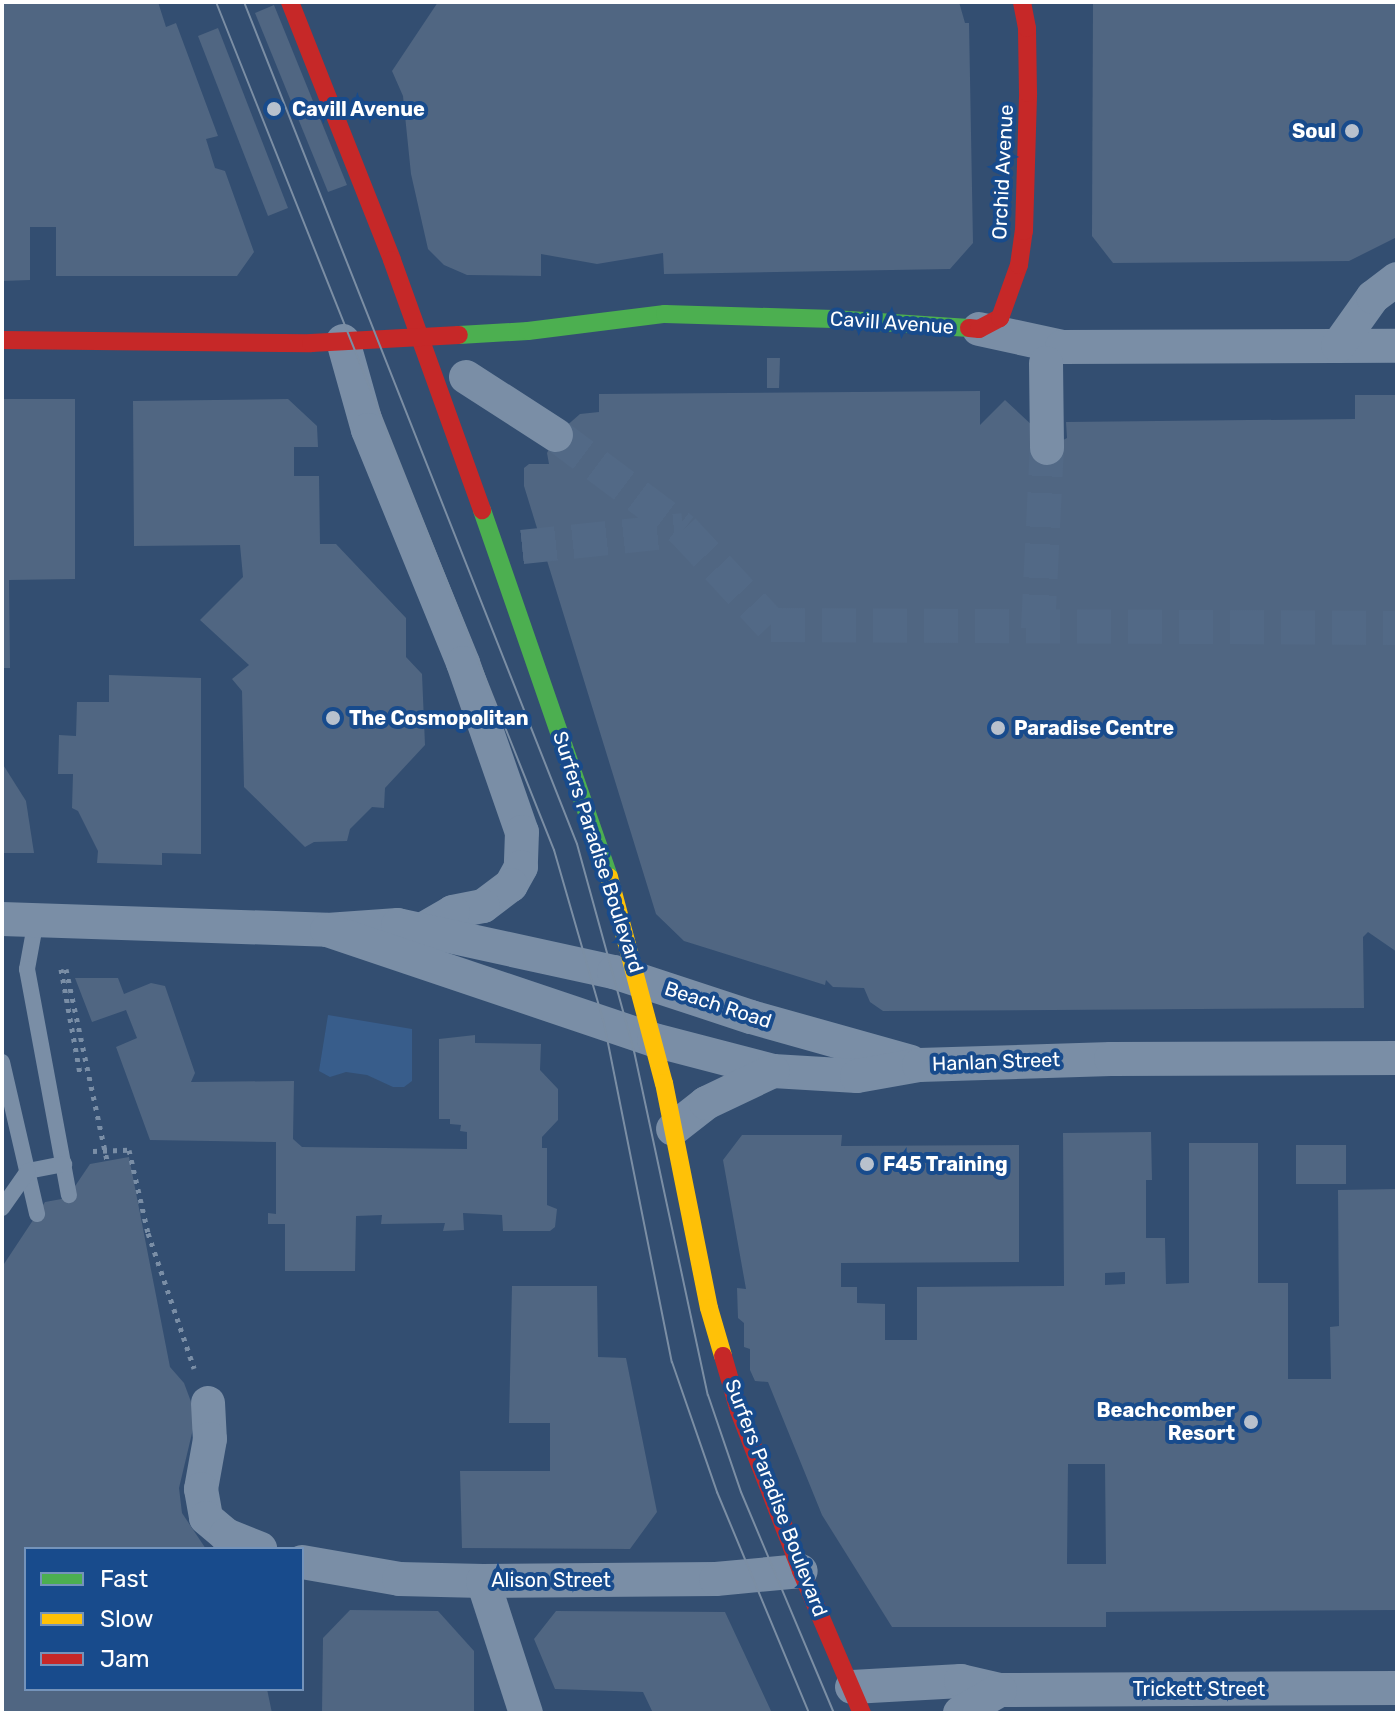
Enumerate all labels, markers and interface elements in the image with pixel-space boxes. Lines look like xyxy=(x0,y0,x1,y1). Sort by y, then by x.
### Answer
place label: Cavill Avenue xyxy=(292,97,425,121)
marker: Cavill Avenue xyxy=(263,98,285,120)
street label: Orchid Avenue xyxy=(987,104,1019,240)
place label: Soul xyxy=(1292,119,1336,143)
marker: Soul xyxy=(1343,122,1361,140)
street label: Cavill Avenue xyxy=(829,307,955,339)
place label: The Cosmopolitan xyxy=(349,706,529,730)
marker: The Cosmopolitan xyxy=(324,709,342,727)
place label: Paradise Centre xyxy=(1014,716,1174,740)
marker: Paradise Centre xyxy=(989,719,1007,737)
street label: Surfers Paradise Boulevard xyxy=(548,728,648,976)
street label: Beach Road xyxy=(661,976,775,1034)
street label: Hanlan Street xyxy=(932,1048,1060,1076)
place label: F45 Training xyxy=(883,1152,1008,1176)
marker: F45 Training xyxy=(858,1155,876,1173)
street label: Surfers Paradise Boulevard xyxy=(720,1376,832,1620)
place label: Beachcomber Resort xyxy=(1097,1398,1235,1445)
marker: Beachcomber Resort xyxy=(1242,1413,1260,1431)
legend xyxy=(24,1547,304,1691)
text: Fast xyxy=(100,1565,148,1593)
street label: Alison Street xyxy=(491,1568,611,1592)
text: Slow xyxy=(100,1605,153,1633)
text: Jam xyxy=(100,1645,150,1673)
street label: Trickett Street xyxy=(1133,1677,1265,1701)

